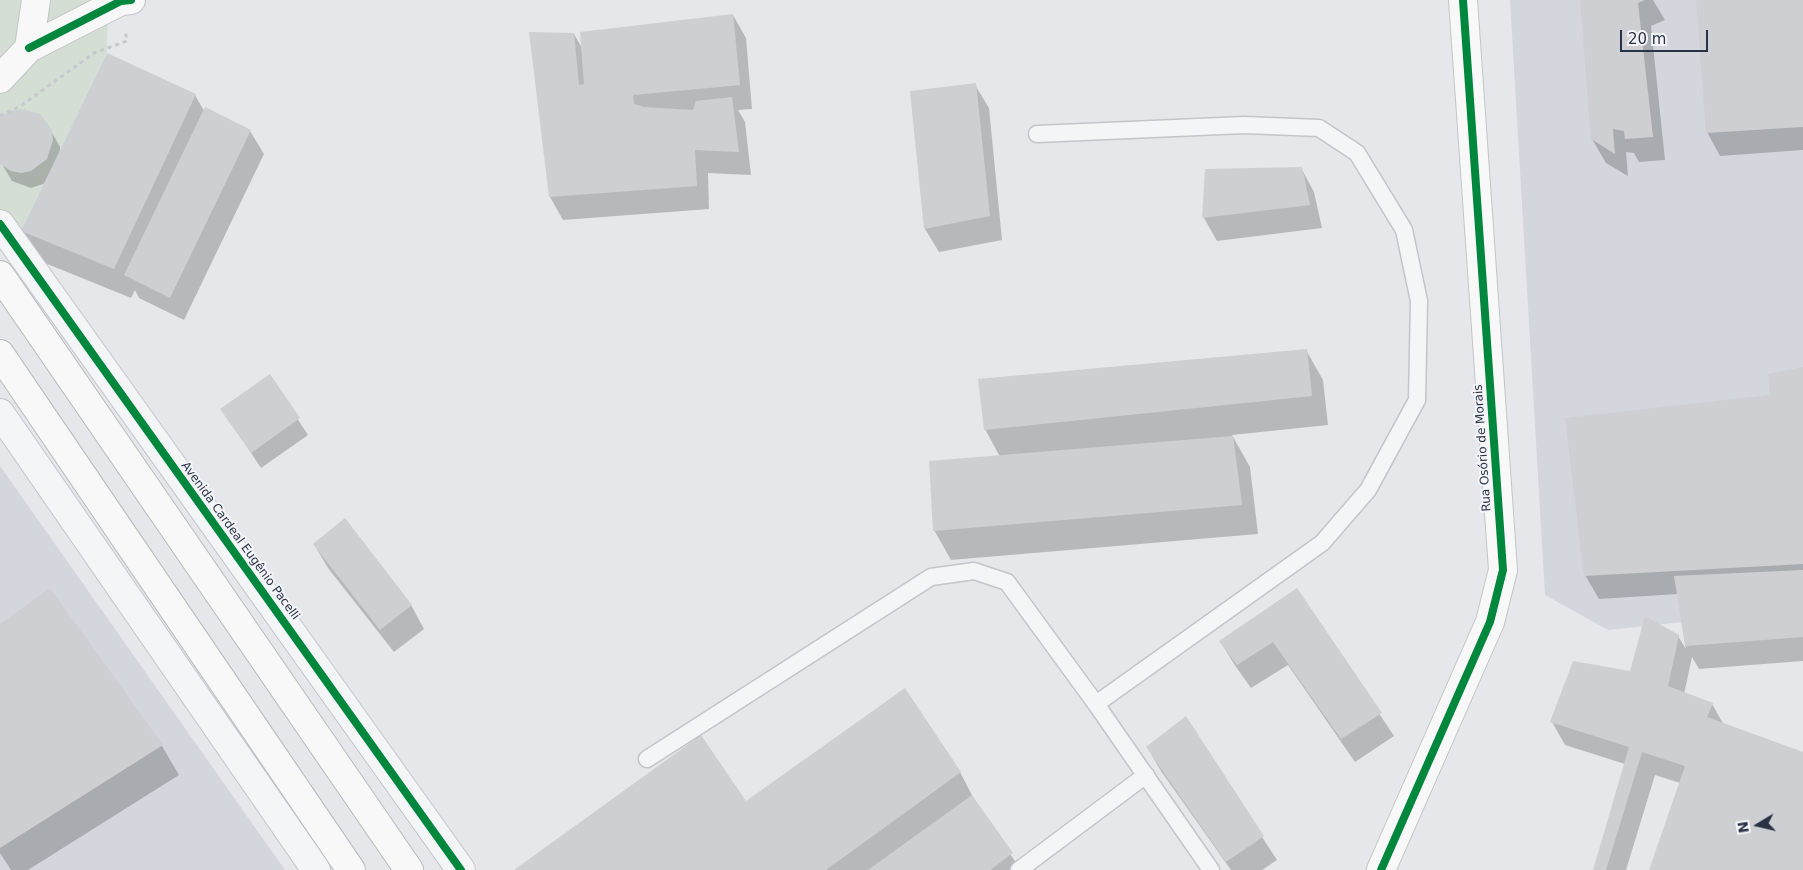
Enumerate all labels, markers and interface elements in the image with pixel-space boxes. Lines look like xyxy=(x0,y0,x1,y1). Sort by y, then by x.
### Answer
scale bar xyxy=(1623,20,1710,52)
text: 20 m xyxy=(1628,30,1666,48)
street label: Rua Osório de Morais xyxy=(1471,384,1495,512)
street label: Avenida Cardeal Eugênio Pacelli xyxy=(178,459,302,623)
north arrow xyxy=(1733,800,1783,850)
text: N xyxy=(1734,820,1752,834)

